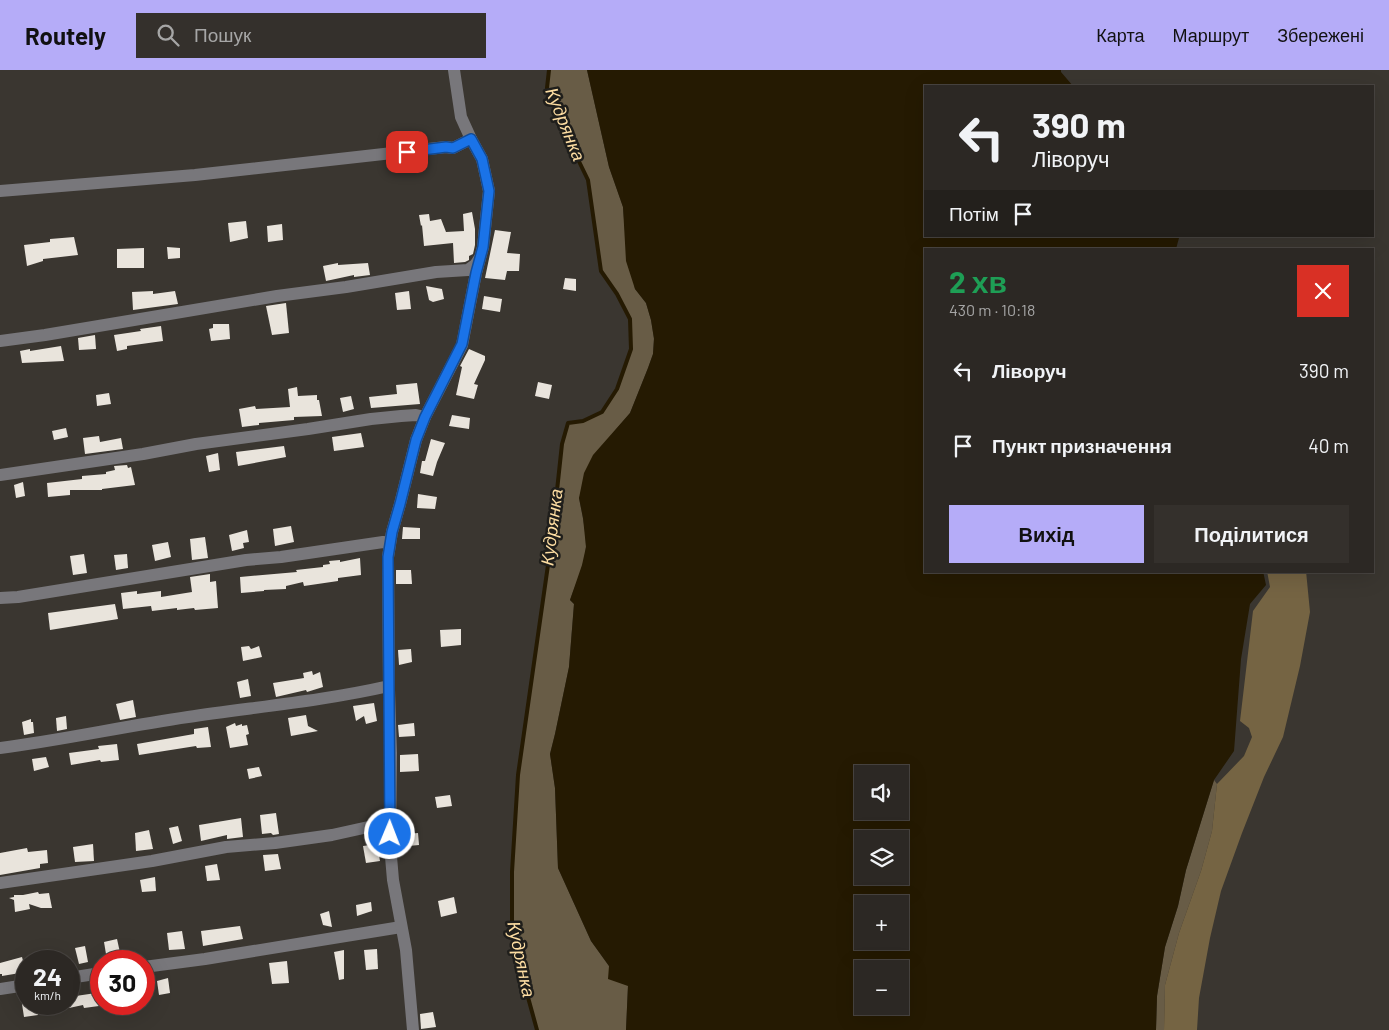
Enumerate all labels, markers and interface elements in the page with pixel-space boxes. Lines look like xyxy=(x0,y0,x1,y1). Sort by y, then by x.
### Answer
search box xyxy=(136,13,486,58)
text: Routely xyxy=(25,21,106,50)
icon: search xyxy=(154,21,182,49)
text: Пошук xyxy=(194,23,251,46)
text: Карта xyxy=(1096,24,1144,46)
text: Маршрут xyxy=(1172,24,1249,46)
text: Збережені xyxy=(1277,24,1364,46)
water label: Кудрянка xyxy=(541,84,591,164)
text: 390 m xyxy=(1032,103,1126,145)
icon: left xyxy=(949,105,1014,170)
pin xyxy=(386,131,428,173)
icon: arrive xyxy=(393,138,421,166)
text: Ліворуч xyxy=(1032,145,1109,171)
icon: arrive xyxy=(1009,200,1037,228)
text: Потім xyxy=(949,202,999,225)
text: 2 хв xyxy=(949,263,1007,299)
button: close xyxy=(1297,265,1349,317)
text: 430 m · 10:18 xyxy=(949,300,1035,319)
icon: left xyxy=(949,357,977,385)
text: Ліворуч xyxy=(992,359,1067,382)
text: 390 m xyxy=(1299,359,1349,382)
icon: arrive xyxy=(949,432,977,460)
text: Пункт призначення xyxy=(992,434,1172,457)
text: 40 m xyxy=(1308,434,1349,457)
water label: Кудрянка xyxy=(535,487,567,567)
button: Вихід xyxy=(949,505,1144,563)
button: Поділитися xyxy=(1154,505,1349,563)
map controls xyxy=(854,765,909,1015)
button: sound xyxy=(854,765,909,820)
position arrow xyxy=(363,807,415,859)
button: layers xyxy=(854,830,909,885)
button: + xyxy=(854,895,909,950)
water label: Кудрянка xyxy=(503,919,541,999)
speed limit sign: 30 xyxy=(90,950,155,1015)
button: − xyxy=(854,960,909,1015)
text: 24 xyxy=(33,961,62,991)
text: km/h xyxy=(34,988,61,1002)

